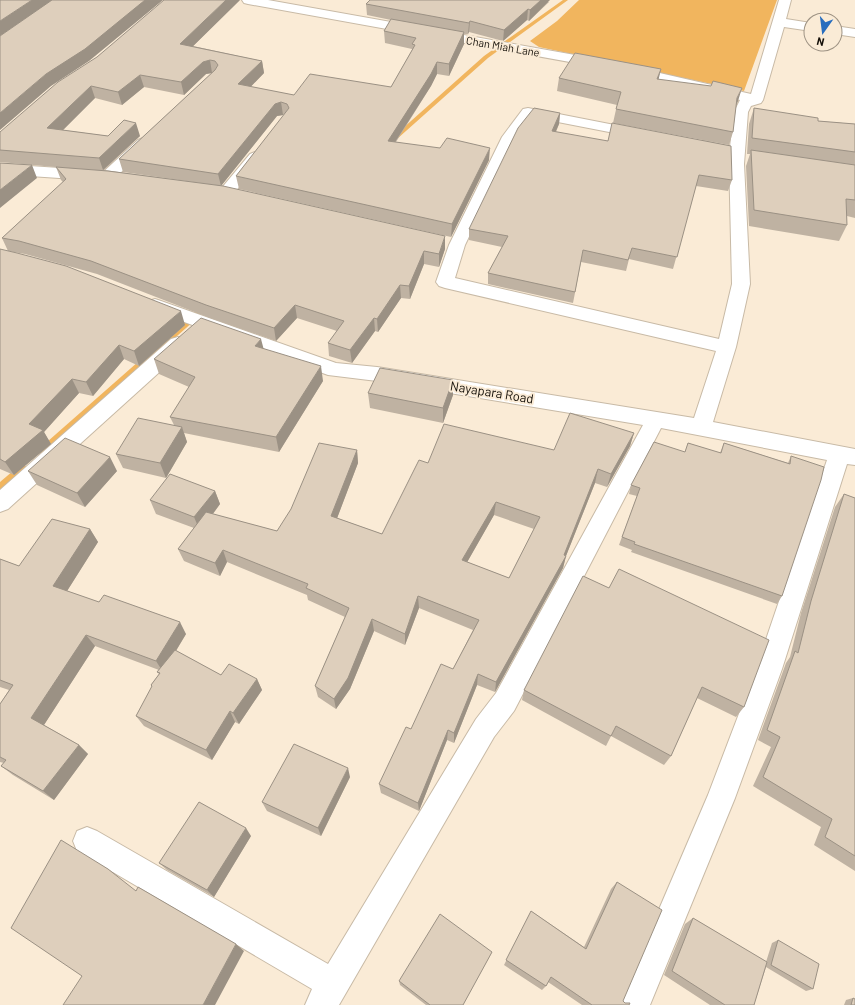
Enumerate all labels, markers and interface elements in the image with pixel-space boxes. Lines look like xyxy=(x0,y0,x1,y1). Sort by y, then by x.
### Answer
north arrow xyxy=(803,12,843,52)
street label: Chan Miah Lane xyxy=(465,33,541,59)
text: N xyxy=(815,35,826,49)
street label: Nayapara Road xyxy=(449,378,535,406)

